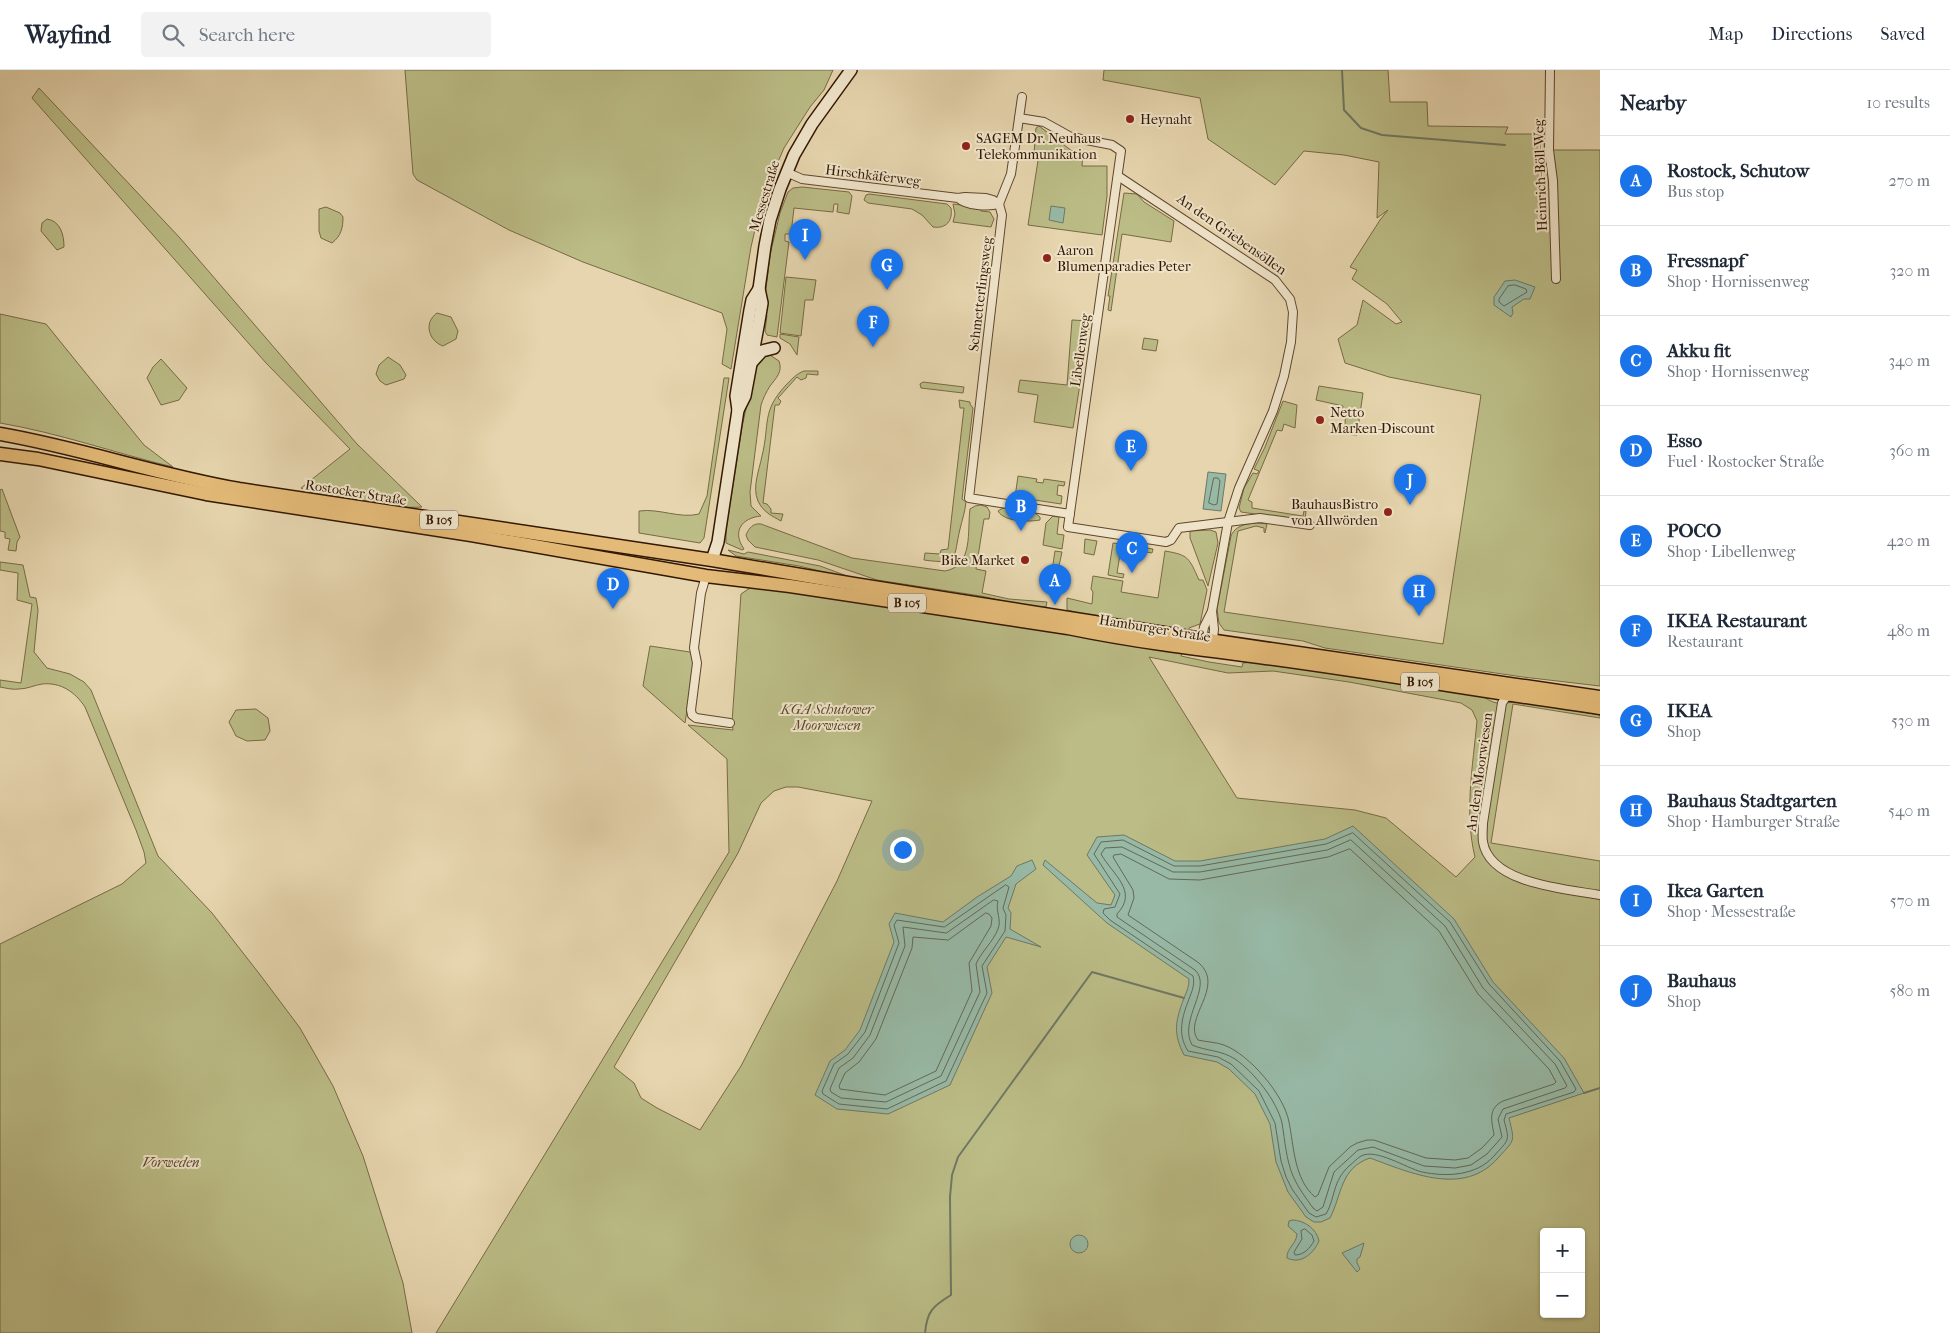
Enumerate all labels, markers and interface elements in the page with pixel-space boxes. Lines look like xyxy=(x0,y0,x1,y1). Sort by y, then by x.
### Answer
search box xyxy=(141,12,491,57)
text: Wayfind xyxy=(25,21,111,49)
icon: search xyxy=(159,21,187,49)
text: Search here xyxy=(199,24,295,46)
text: Map xyxy=(1709,24,1743,45)
text: Directions xyxy=(1771,24,1852,45)
text: Saved xyxy=(1880,24,1925,45)
text: Nearby xyxy=(1620,91,1686,115)
text: 10 results xyxy=(1867,93,1930,112)
place label: Heynaht xyxy=(1140,111,1192,128)
marker: Heynaht xyxy=(1124,113,1136,125)
street label: Heinrich-Böll-Weg xyxy=(1530,118,1551,231)
place label: SAGEM Dr. Neuhaus Telekommunikation xyxy=(976,130,1101,163)
marker: SAGEM Dr. Neuhaus Telekommunikation xyxy=(960,140,972,152)
street label: Messestraße xyxy=(746,158,783,234)
text: Rostock, Schutow xyxy=(1667,160,1809,182)
street label: Hirschkäferweg xyxy=(824,161,922,190)
text: A xyxy=(1631,171,1641,190)
text: 270 m xyxy=(1889,171,1930,190)
text: Bus stop xyxy=(1667,182,1724,201)
street label: An den Griebensöllen xyxy=(1173,190,1290,279)
pin: I xyxy=(789,219,821,260)
street label: Schmetterlingsweg xyxy=(965,235,996,353)
place label: Aaron Blumenparadies Peter xyxy=(1056,242,1191,275)
pin: G xyxy=(871,249,903,290)
text: Fressnapf xyxy=(1667,250,1745,272)
marker: Aaron Blumenparadies Peter xyxy=(1041,252,1053,264)
text: B xyxy=(1631,261,1641,280)
text: 320 m xyxy=(1890,261,1930,280)
text: Shop · Hornissenweg xyxy=(1667,272,1809,291)
pin: F xyxy=(857,306,889,347)
street label: Libellenweg xyxy=(1067,312,1094,388)
text: Akku fit xyxy=(1667,340,1731,362)
text: C xyxy=(1631,351,1641,370)
text: 340 m xyxy=(1888,351,1930,370)
text: Shop · Hornissenweg xyxy=(1667,362,1809,381)
place label: Netto Marken-Discount xyxy=(1330,404,1435,437)
marker: Netto Marken-Discount xyxy=(1314,414,1326,426)
pin: E xyxy=(1115,430,1147,471)
text: Esso xyxy=(1667,430,1702,452)
text: D xyxy=(1630,441,1642,460)
text: 360 m xyxy=(1889,441,1930,460)
text: Fuel · Rostocker Straße xyxy=(1667,452,1824,471)
pin: J xyxy=(1394,464,1426,505)
street label: Rostocker Straße xyxy=(304,476,408,509)
pin: B xyxy=(1005,490,1037,531)
place label: BauhausBistro von Allwörden xyxy=(1291,496,1378,529)
marker: BauhausBistro von Allwörden xyxy=(1382,506,1394,518)
road number: B 105 xyxy=(420,510,458,530)
text: POCO xyxy=(1667,520,1721,542)
text: E xyxy=(1631,531,1641,550)
text: 420 m xyxy=(1887,531,1930,550)
pin: C xyxy=(1116,532,1148,573)
text: Shop · Libellenweg xyxy=(1667,542,1795,561)
place label: Bike Market xyxy=(941,552,1015,569)
marker: Bike Market xyxy=(1019,554,1031,566)
pin: A xyxy=(1039,564,1071,605)
pin: D xyxy=(597,568,629,609)
pin: H xyxy=(1403,575,1435,616)
road number: B 105 xyxy=(888,594,926,612)
text: IKEA Restaurant xyxy=(1667,610,1807,632)
street label: Hamburger Straße xyxy=(1098,611,1212,646)
text: F xyxy=(1632,621,1640,640)
text: 480 m xyxy=(1887,621,1930,640)
text: Restaurant xyxy=(1667,632,1743,651)
road number: B 105 xyxy=(1401,672,1439,692)
text: IKEA xyxy=(1667,700,1712,722)
park label: KGA Schutower Moorwiesen xyxy=(780,701,875,734)
street label: An den Moorwiesen xyxy=(1463,711,1496,834)
text: G xyxy=(1630,711,1642,730)
text: 530 m xyxy=(1891,711,1930,730)
text: Shop xyxy=(1667,722,1701,741)
text: Bauhaus Stadtgarten xyxy=(1667,790,1837,812)
text: H xyxy=(1630,801,1642,820)
text: 540 m xyxy=(1888,801,1930,820)
text: Shop · Hamburger Straße xyxy=(1667,812,1840,831)
your location xyxy=(890,837,916,863)
text: Ikea Garten xyxy=(1667,880,1764,902)
text: I xyxy=(1633,891,1639,910)
text: 570 m xyxy=(1890,891,1930,910)
text: Shop · Messestraße xyxy=(1667,902,1796,921)
text: Bauhaus xyxy=(1667,970,1736,992)
text: J xyxy=(1633,981,1639,1000)
text: 580 m xyxy=(1889,981,1930,1000)
text: Shop xyxy=(1667,992,1701,1011)
park label: Vorweden xyxy=(142,1154,200,1171)
map controls xyxy=(1540,1228,1585,1318)
button: + xyxy=(1540,1228,1585,1273)
button: − xyxy=(1540,1273,1585,1318)

